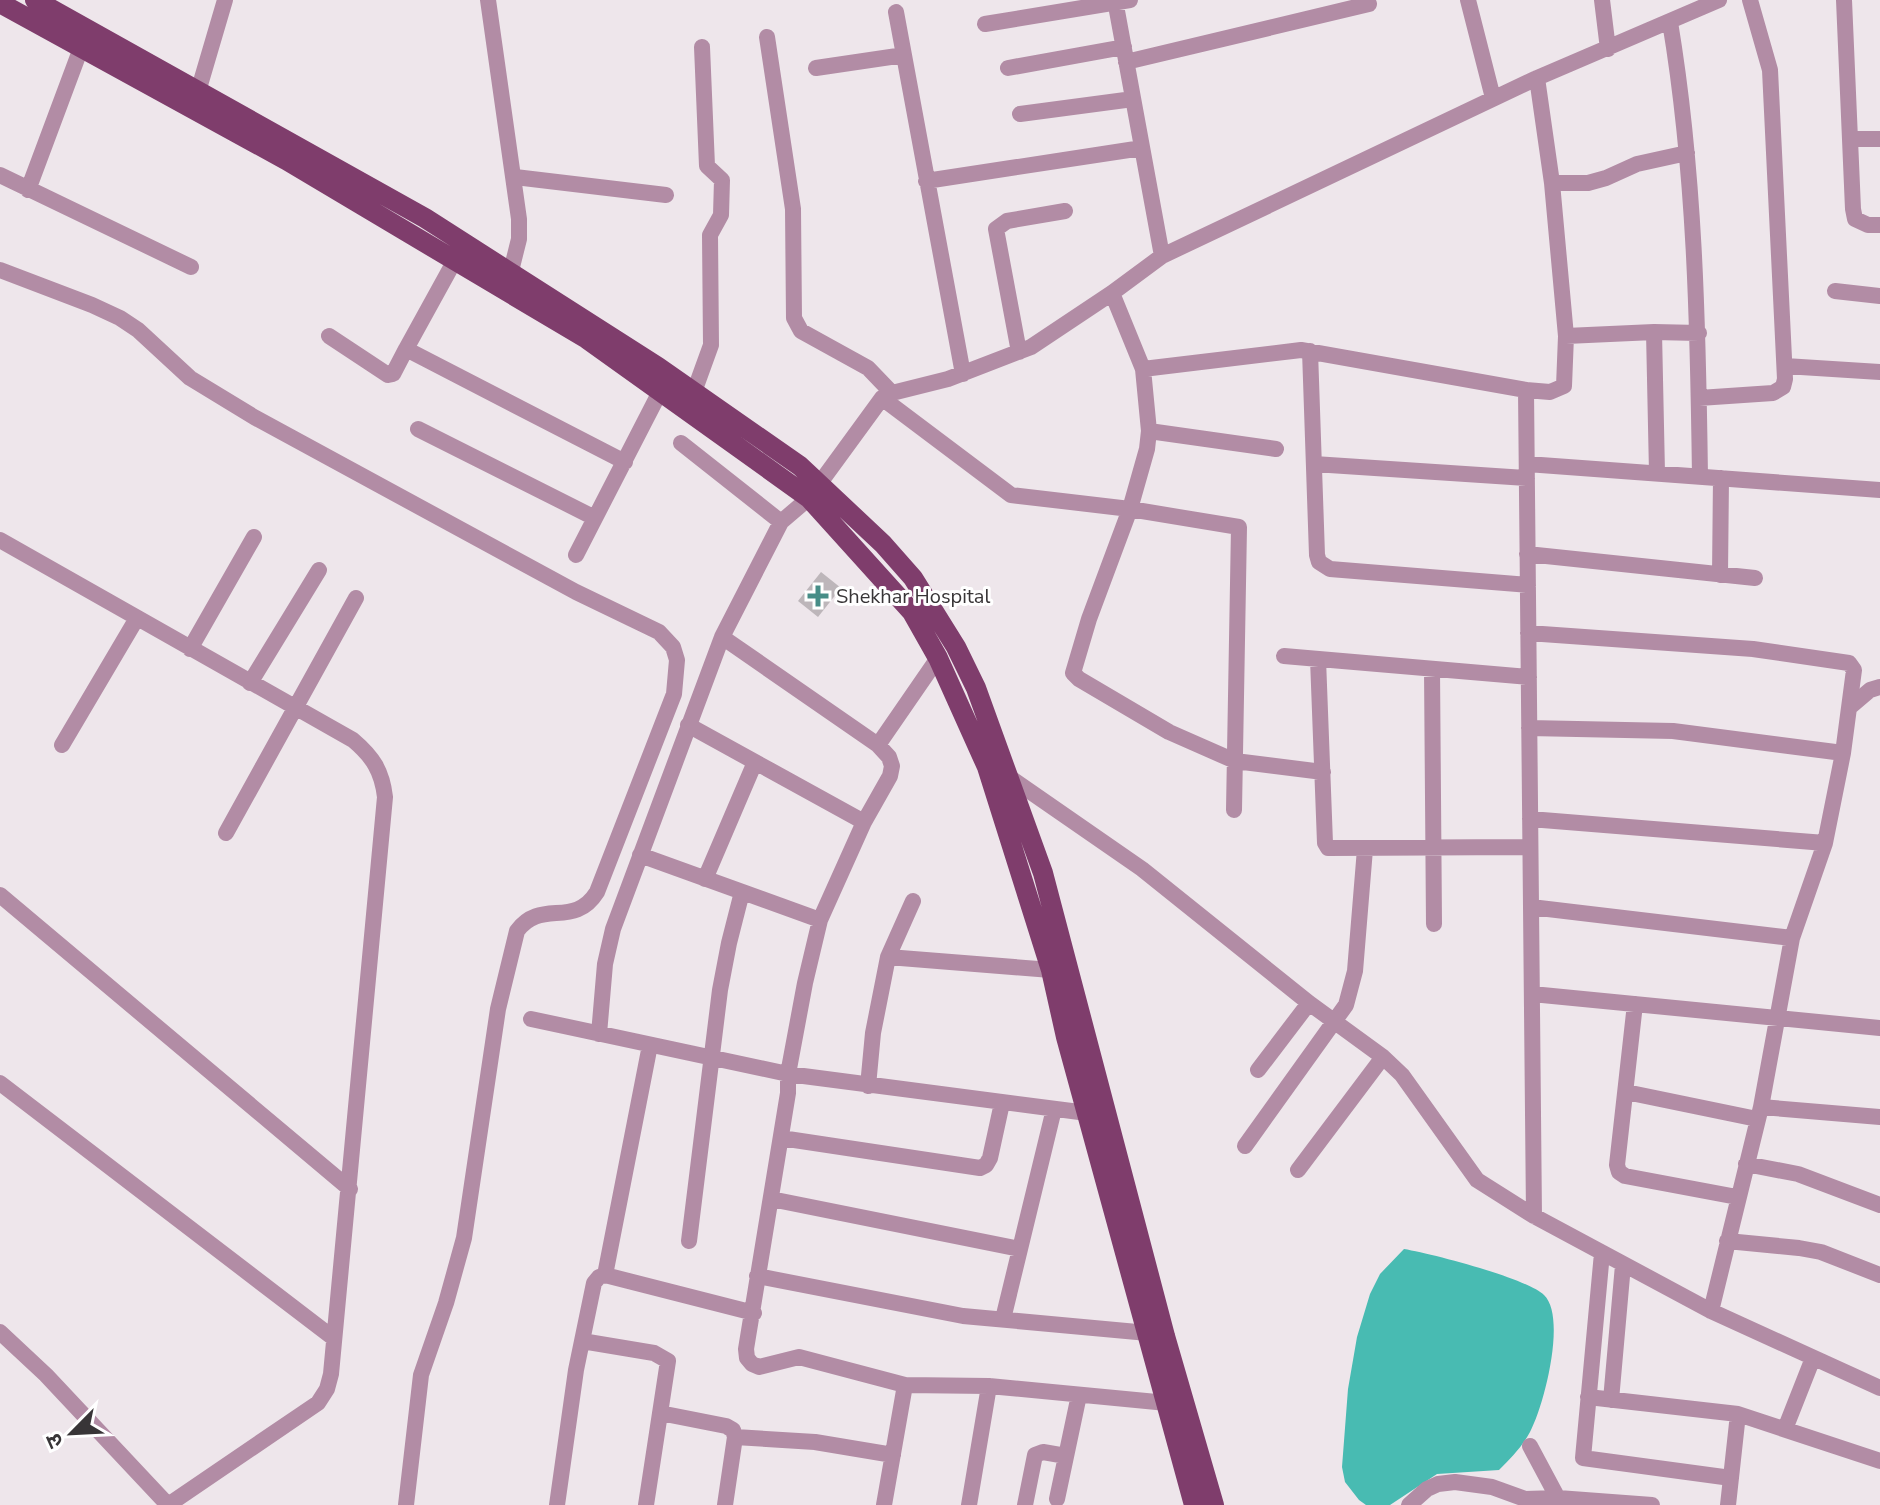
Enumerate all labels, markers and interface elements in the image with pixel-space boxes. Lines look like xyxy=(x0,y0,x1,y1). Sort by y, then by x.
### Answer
place label: Shekhar Hospital xyxy=(836,583,990,610)
marker: Shekhar Hospital xyxy=(807,585,829,607)
north arrow xyxy=(32,1393,112,1473)
text: उ xyxy=(38,1428,71,1453)

